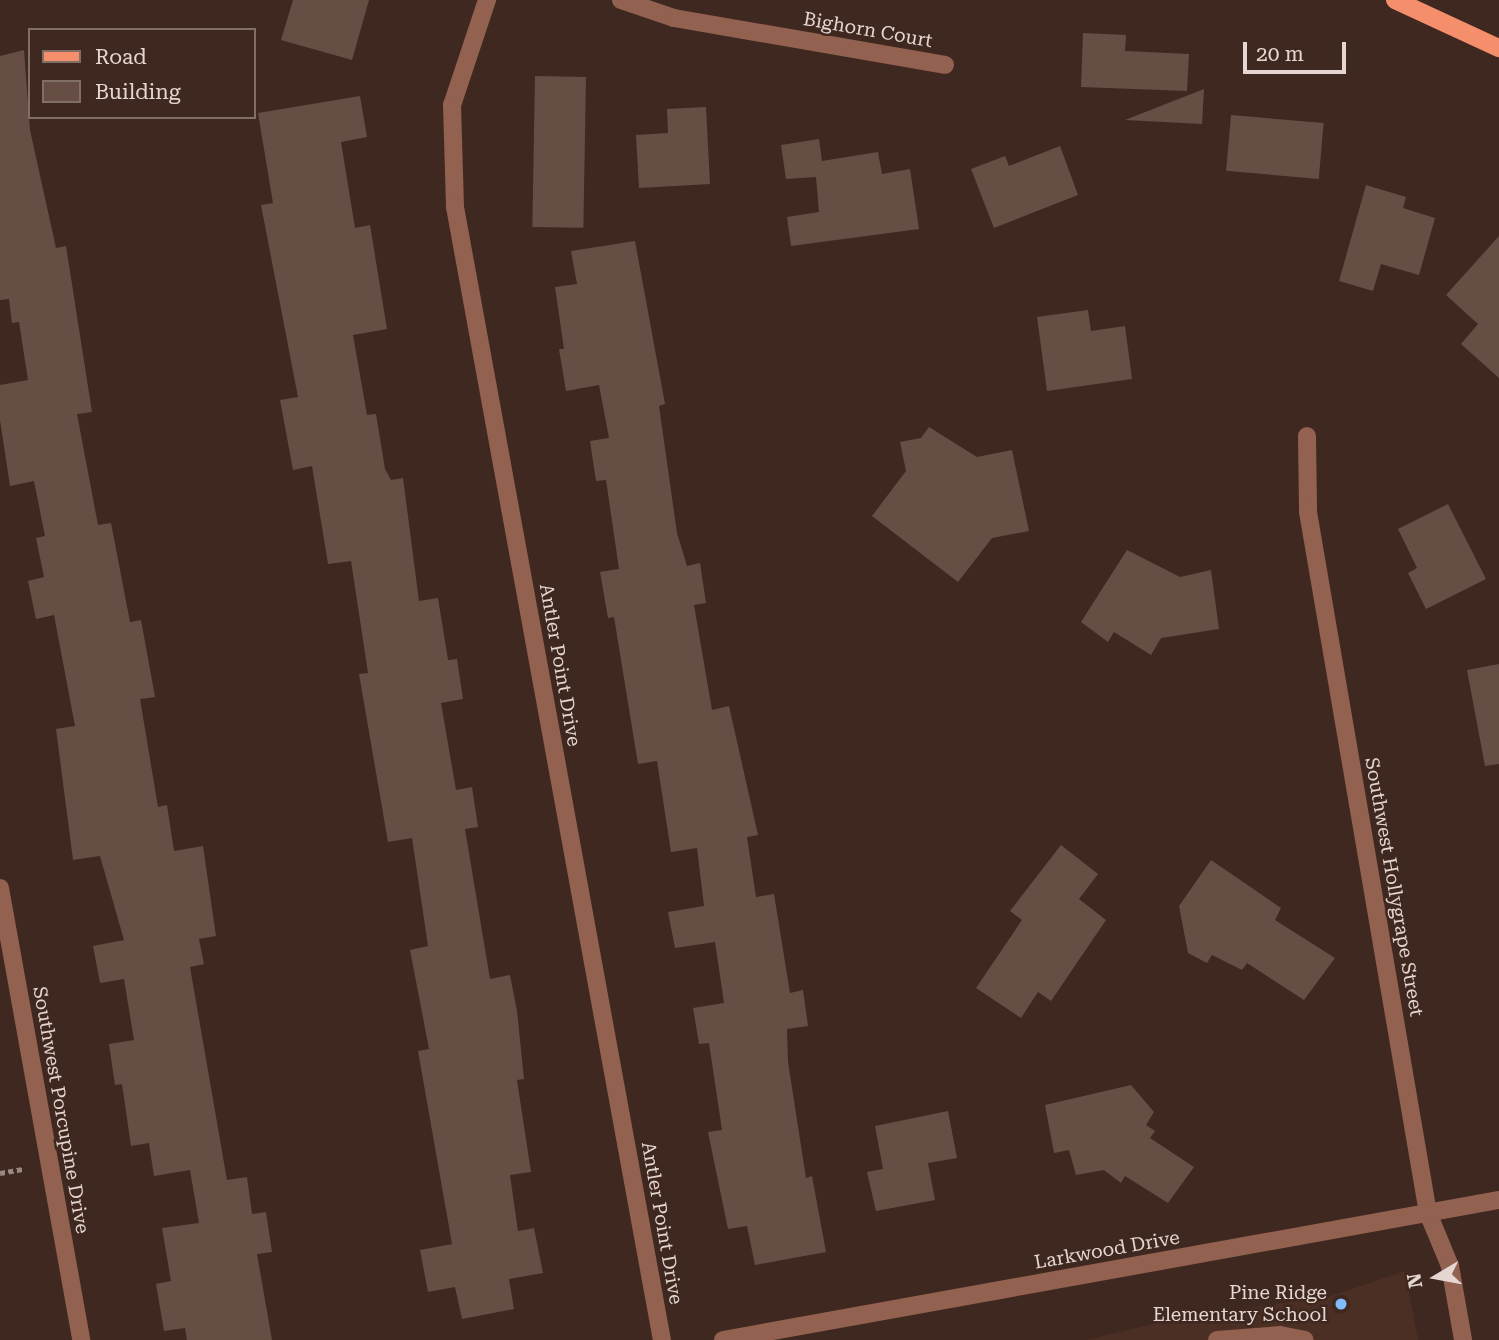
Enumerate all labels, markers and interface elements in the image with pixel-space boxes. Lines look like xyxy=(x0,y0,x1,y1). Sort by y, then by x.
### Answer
street label: Bighorn Court xyxy=(802,7,934,53)
legend xyxy=(28,28,256,119)
scale bar xyxy=(1247,28,1350,72)
text: 20 m xyxy=(1256,42,1304,66)
text: Road xyxy=(95,45,147,69)
text: Building xyxy=(95,80,181,104)
street label: Antler Point Drive xyxy=(534,582,586,748)
street label: Southwest Hollygrape Street xyxy=(1360,756,1428,1018)
street label: Southwest Porcupine Drive xyxy=(28,985,94,1235)
street label: Antler Point Drive xyxy=(636,1140,688,1306)
street label: Larkwood Drive xyxy=(1033,1226,1181,1274)
north arrow xyxy=(1401,1242,1471,1312)
text: N xyxy=(1402,1272,1427,1290)
place label: Pine Ridge Elementary School xyxy=(1153,1282,1327,1326)
marker: Pine Ridge Elementary School xyxy=(1333,1296,1349,1312)

